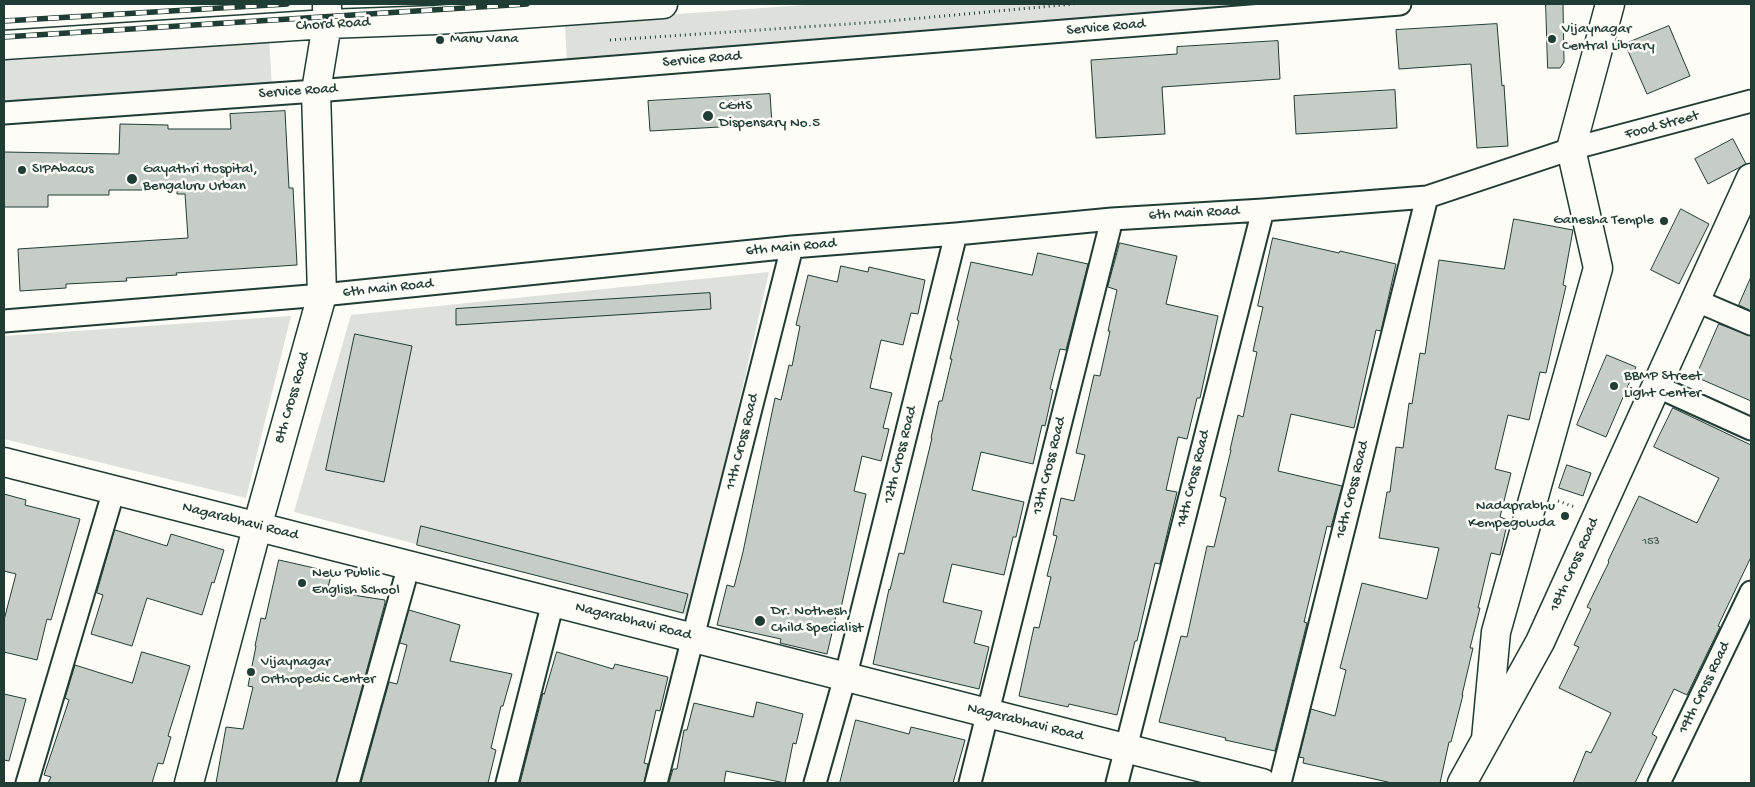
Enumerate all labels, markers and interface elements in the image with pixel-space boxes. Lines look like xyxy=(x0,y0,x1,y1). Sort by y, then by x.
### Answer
street label: Chord Road xyxy=(295,14,371,36)
street label: Service Road xyxy=(1066,16,1146,40)
place label: Vijaynagar Central Library xyxy=(1562,21,1655,56)
place label: Manu Vana xyxy=(450,31,519,49)
marker: Vijaynagar Central Library xyxy=(1546,33,1558,45)
marker: Manu Vana xyxy=(434,34,446,46)
street label: Service Road xyxy=(662,48,742,72)
street label: Service Road xyxy=(258,80,338,104)
place label: CGHS Dispensary No.5 xyxy=(719,98,820,133)
street label: Food Street xyxy=(1623,108,1701,144)
marker: CGHS Dispensary No.5 xyxy=(701,109,715,123)
place label: SIPAbacus xyxy=(32,161,94,179)
place label: Gayathri Hospital, Bengaluru Urban xyxy=(143,161,258,196)
marker: SIPAbacus xyxy=(16,164,28,176)
marker: Gayathri Hospital, Bengaluru Urban xyxy=(125,172,139,186)
street label: 6th Main Road xyxy=(1148,203,1240,225)
place label: Ganesha Temple xyxy=(1553,212,1654,230)
marker: Ganesha Temple xyxy=(1658,215,1670,227)
street label: 6th Main Road xyxy=(745,235,837,261)
street label: 6th Main Road xyxy=(342,275,434,303)
street label: 8th Cross Road xyxy=(271,350,315,446)
place label: BBMP Street Light Center xyxy=(1624,368,1702,403)
marker: BBMP Street Light Center xyxy=(1608,380,1620,392)
street label: 11th Cross Road xyxy=(722,392,764,492)
street label: 12th Cross Road xyxy=(880,404,922,506)
street label: 13th Cross Road xyxy=(1029,415,1071,517)
street label: 14th Cross Road xyxy=(1173,429,1215,529)
street label: 16th Cross Road xyxy=(1332,439,1374,541)
place label: Nadaprabhu Kempegowda xyxy=(1468,498,1555,533)
street label: Nagarabhavi Road xyxy=(180,499,300,545)
marker: Nadaprabhu Kempegowda xyxy=(1559,510,1571,522)
street label: 18th Cross Road xyxy=(1546,515,1604,615)
house number: 153 xyxy=(1642,535,1660,549)
place label: New Public English School xyxy=(312,565,400,600)
marker: New Public English School xyxy=(296,577,308,589)
street label: Nagarabhavi Road xyxy=(573,599,693,645)
place label: Dr. Nothesh Child Specialist xyxy=(771,603,863,638)
marker: Dr. Nothesh Child Specialist xyxy=(753,614,767,628)
street label: 19th Cross Road xyxy=(1675,639,1735,737)
place label: Vijaynagar Orthopedic Center xyxy=(261,654,375,689)
marker: Vijaynagar Orthopedic Center xyxy=(245,666,257,678)
street label: Nagarabhavi Road xyxy=(965,700,1085,746)

